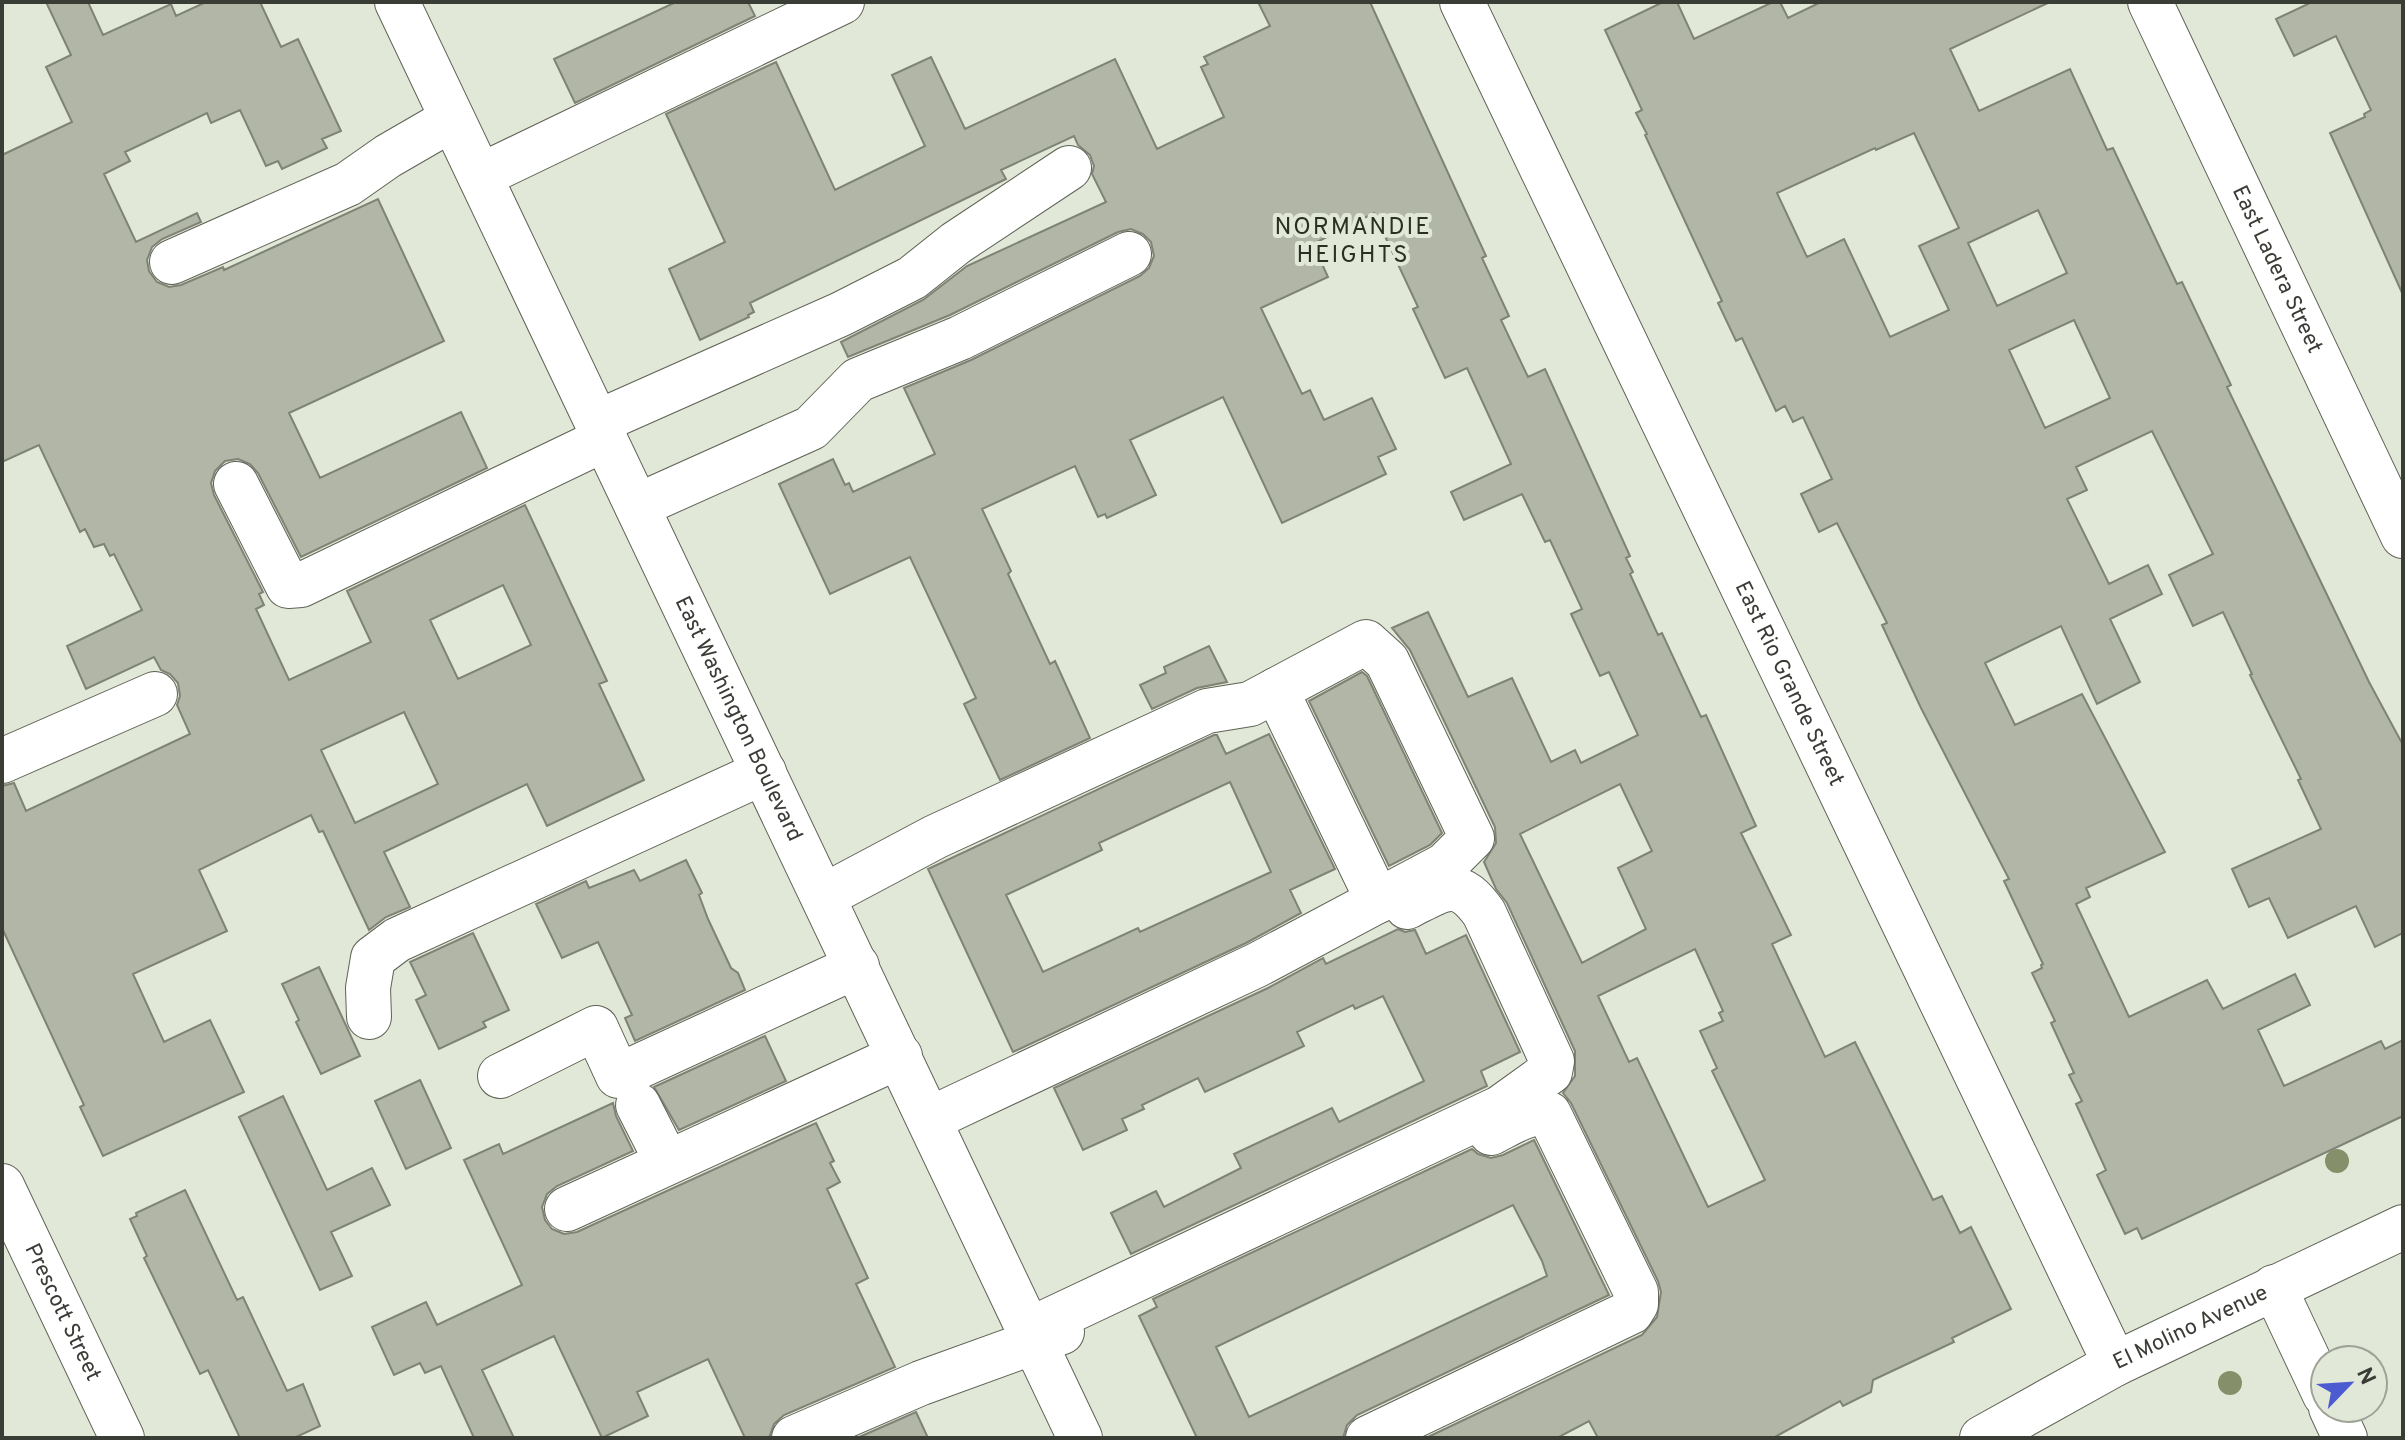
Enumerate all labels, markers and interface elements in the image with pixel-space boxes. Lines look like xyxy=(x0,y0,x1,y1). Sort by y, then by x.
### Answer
street label: East Ladera Street xyxy=(2225,181,2328,358)
district label: NORMANDIE HEIGHTS xyxy=(1274,213,1432,271)
street label: East Rio Grande Street xyxy=(1728,577,1849,790)
street label: East Washington Boulevard xyxy=(668,592,808,846)
street label: Prescott Street xyxy=(18,1239,106,1385)
street label: El Molino Avenue xyxy=(2109,1280,2272,1376)
north arrow xyxy=(2309,1344,2389,1424)
text: N xyxy=(2349,1364,2380,1389)

